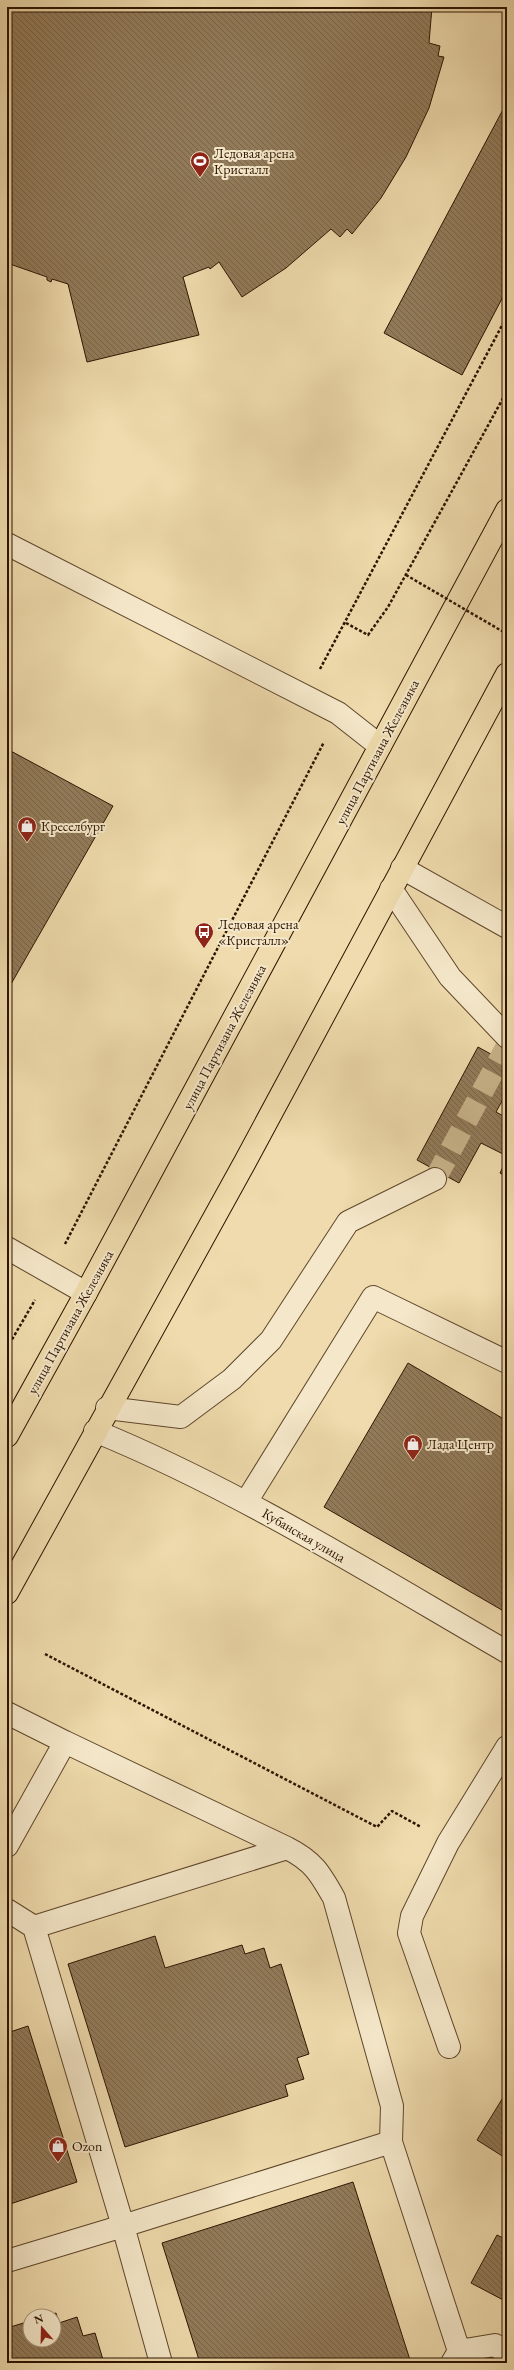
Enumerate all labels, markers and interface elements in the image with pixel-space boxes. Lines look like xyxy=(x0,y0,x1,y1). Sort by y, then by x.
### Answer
place label: Ледовая арена Кристалл xyxy=(214,144,295,178)
sports icon: Ледовая арена Кристалл xyxy=(189,150,211,178)
street label: улица Партизана Железняка xyxy=(331,676,423,828)
shop icon: Креселбург xyxy=(16,815,38,843)
place label: Креселбург xyxy=(41,817,105,835)
place label: Ледовая арена «Кристалл» xyxy=(218,915,299,949)
bus stop icon: Ледовая арена «Кристалл» xyxy=(193,921,215,949)
street label: улица Партизана Железняка xyxy=(178,961,270,1113)
street label: улица Партизана Железняка xyxy=(23,1247,117,1397)
shop icon: Лада Центр xyxy=(402,1433,424,1461)
place label: Лада Центр xyxy=(427,1435,494,1453)
street label: Кубанская улица xyxy=(259,1504,349,1566)
shop icon: Ozon xyxy=(47,2135,69,2163)
place label: Ozon xyxy=(72,2137,103,2155)
north arrow xyxy=(22,2308,62,2348)
text: N xyxy=(32,2310,45,2327)

